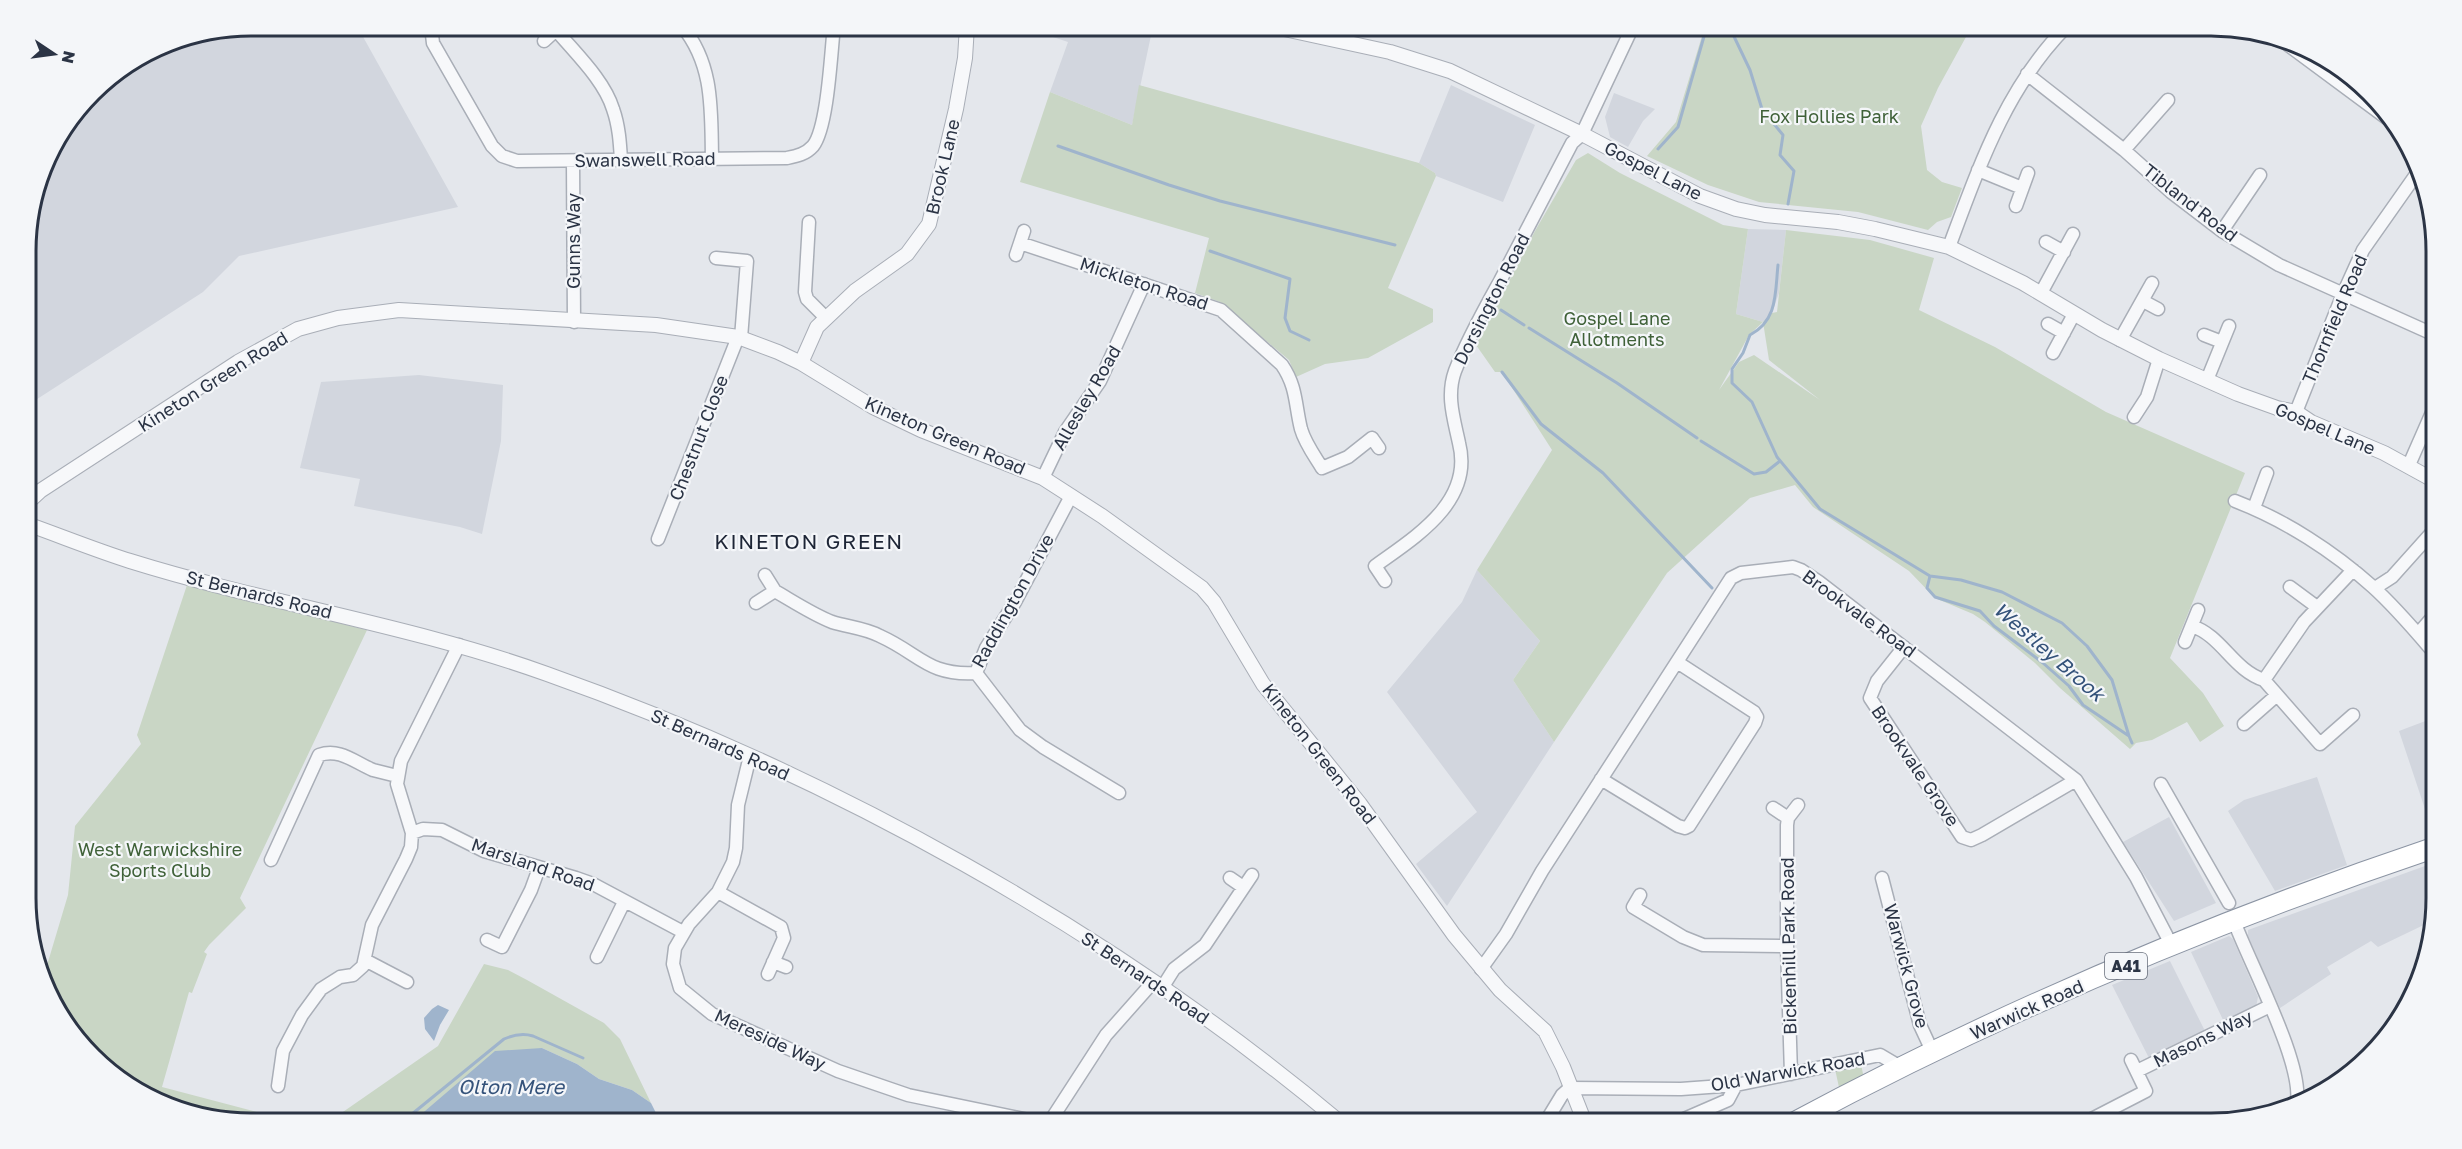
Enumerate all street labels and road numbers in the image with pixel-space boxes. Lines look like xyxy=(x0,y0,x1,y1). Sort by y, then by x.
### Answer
street label: Brook Lane xyxy=(920,117,964,217)
street label: Gospel Lane xyxy=(1601,136,1706,204)
street label: Swanswell Road xyxy=(574,147,716,171)
street label: Tibland Road xyxy=(2139,159,2242,246)
street label: Gunns Way xyxy=(562,193,584,289)
street label: Dorsington Road xyxy=(1448,229,1534,368)
street label: Thornfield Road xyxy=(2297,251,2371,387)
street label: Mickleton Road xyxy=(1077,252,1211,314)
street label: Kineton Green Road xyxy=(134,326,291,436)
street label: Allesley Road xyxy=(1047,341,1125,454)
street label: Chestnut Close xyxy=(664,372,732,504)
street label: Kineton Green Road xyxy=(862,391,1029,479)
street label: Gospel Lane xyxy=(2272,397,2379,459)
street label: Raddington Drive xyxy=(966,530,1058,671)
street label: St Bernards Road xyxy=(184,565,335,623)
street label: Brookvale Road xyxy=(1798,565,1921,662)
street label: Kineton Green Road xyxy=(1258,679,1382,828)
street label: Brookvale Grove xyxy=(1867,701,1964,830)
street label: St Bernards Road xyxy=(648,704,793,785)
street label: Marsland Road xyxy=(469,833,598,895)
street label: Bickenhill Park Road xyxy=(1775,857,1801,1035)
street label: Warwick Grove xyxy=(1880,901,1934,1030)
street label: St Bernards Road xyxy=(1077,926,1214,1028)
road number: A41 xyxy=(2105,953,2147,979)
street label: Warwick Road xyxy=(1966,974,2087,1044)
street label: Mereside Way xyxy=(711,1004,829,1074)
street label: Masons Way xyxy=(2149,1005,2256,1072)
street label: Old Warwick Road xyxy=(1709,1047,1867,1095)

